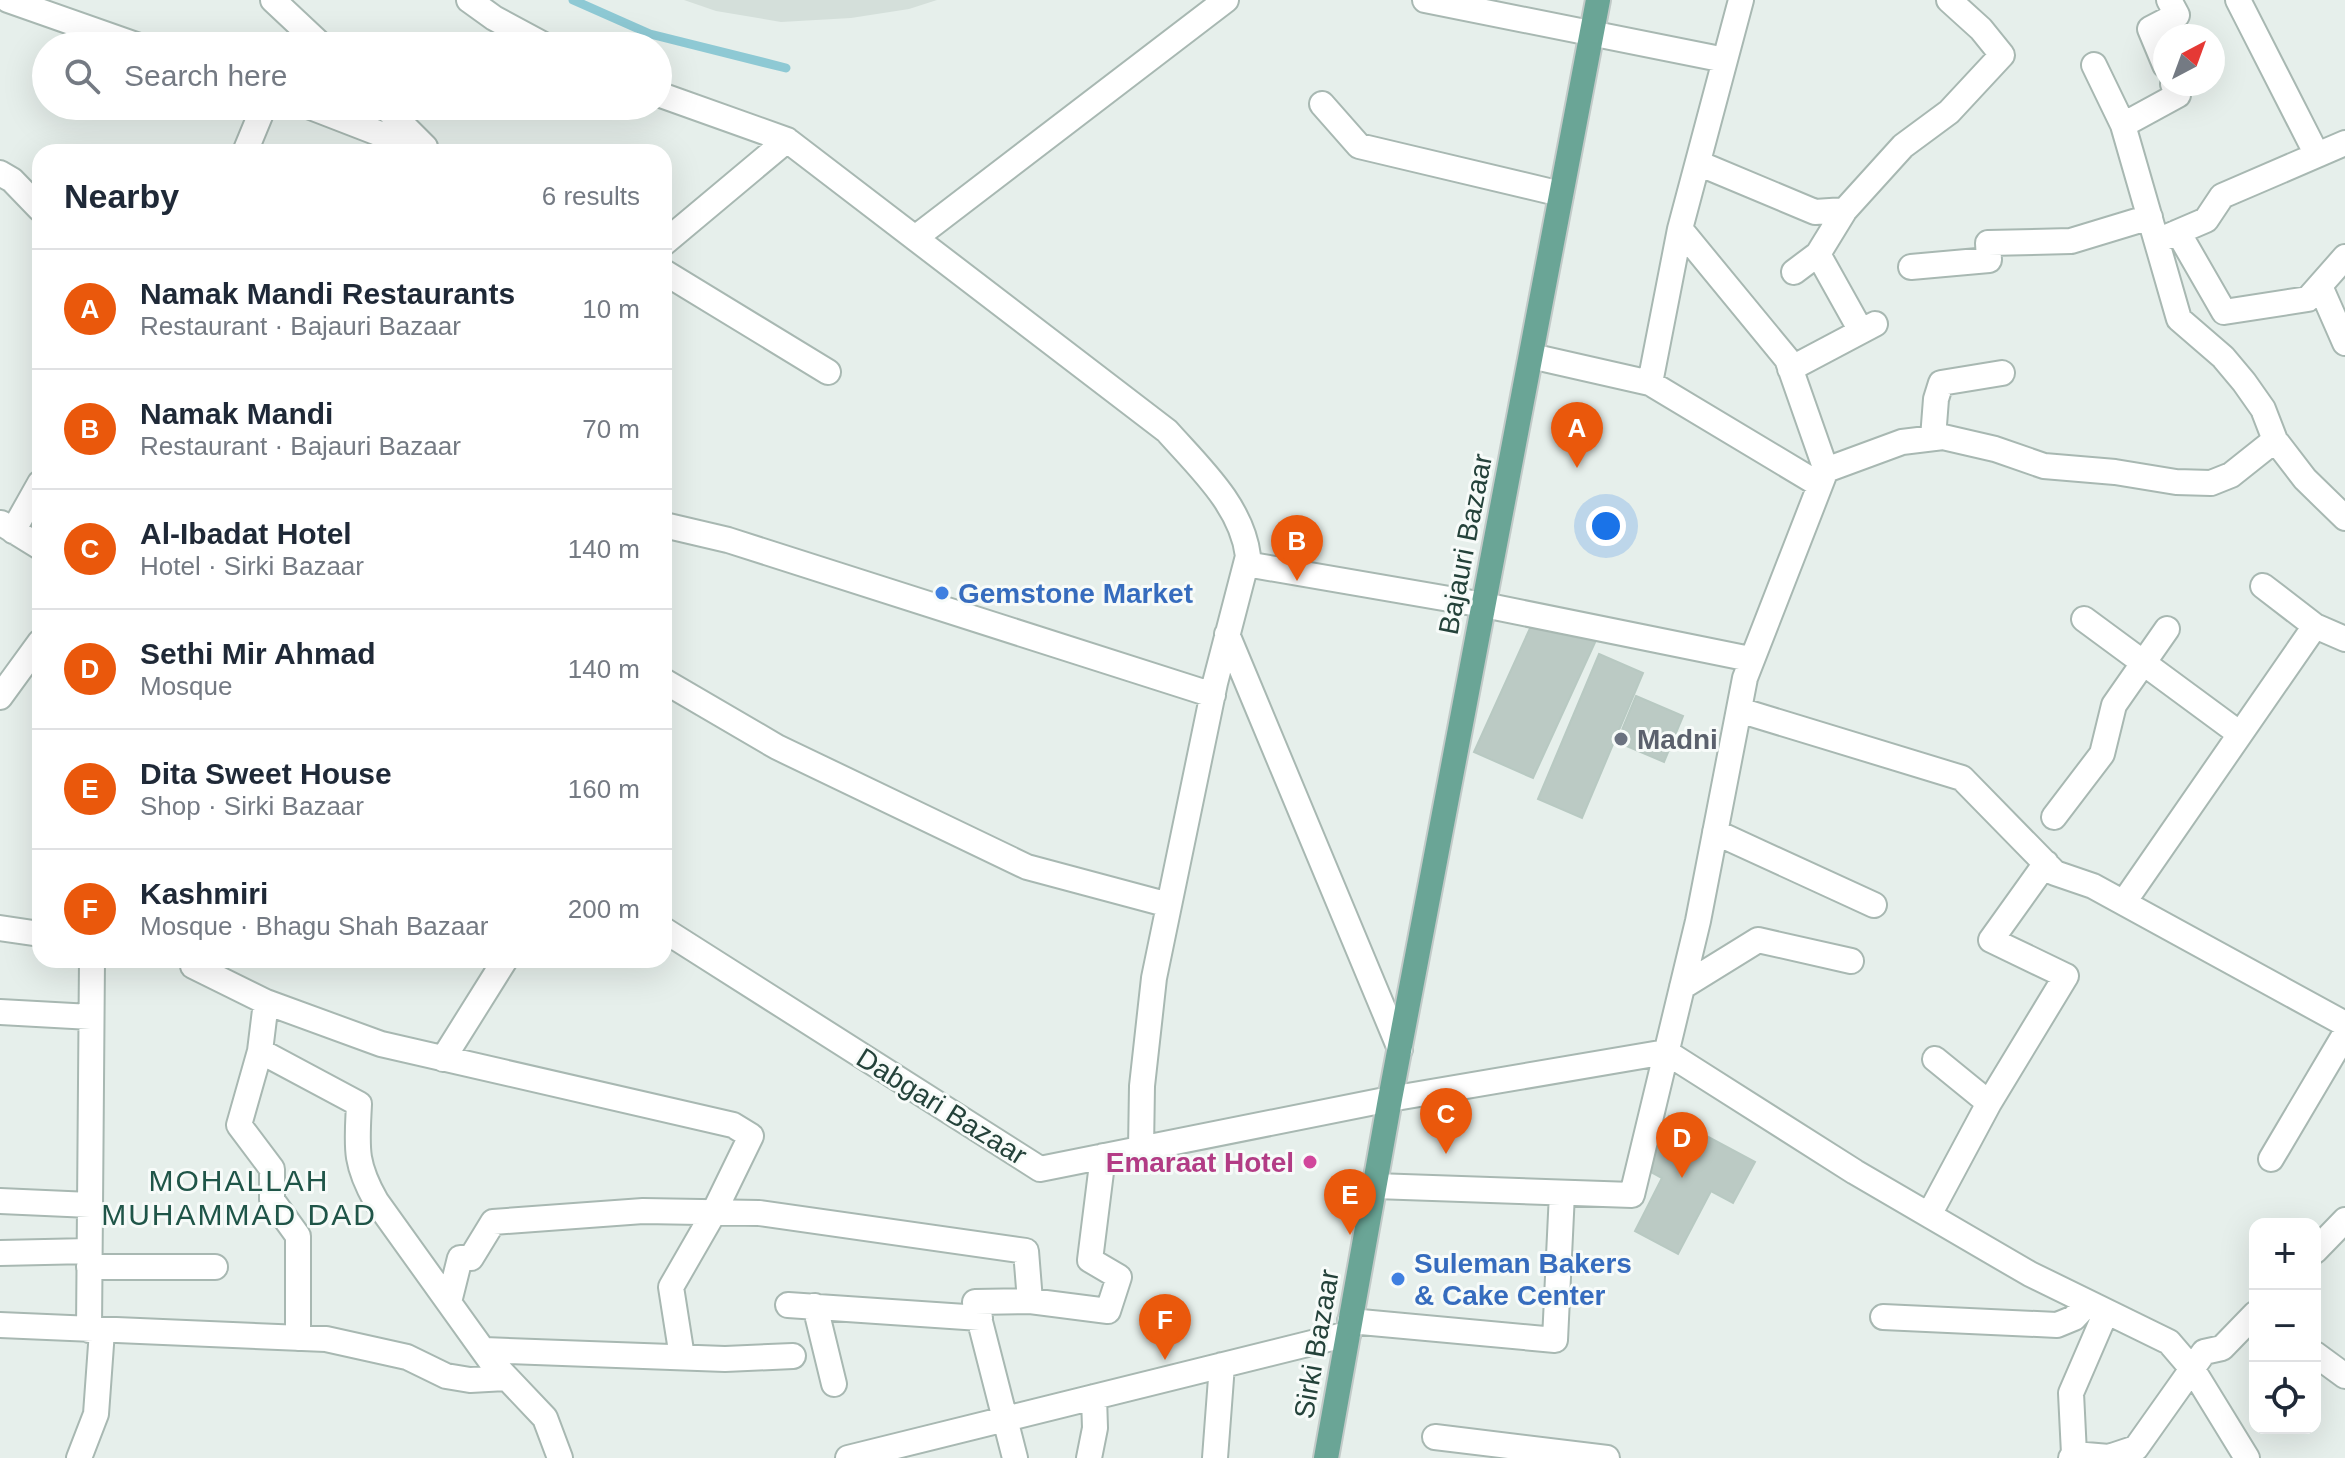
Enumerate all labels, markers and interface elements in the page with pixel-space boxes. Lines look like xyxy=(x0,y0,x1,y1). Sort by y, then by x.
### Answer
north arrow xyxy=(2153,24,2225,96)
search box xyxy=(32,32,672,120)
icon: search xyxy=(60,54,104,98)
text: Search here xyxy=(124,59,287,92)
text: Nearby xyxy=(64,177,179,215)
text: 6 results xyxy=(542,181,640,211)
text: Namak Mandi Restaurants xyxy=(140,277,515,310)
text: A xyxy=(81,294,99,324)
text: 10 m xyxy=(582,294,640,324)
text: Restaurant · Bajauri Bazaar xyxy=(140,311,461,341)
text: Namak Mandi xyxy=(140,397,333,430)
pin: A xyxy=(1551,402,1603,468)
text: B xyxy=(81,414,99,444)
text: 70 m xyxy=(582,414,640,444)
text: Restaurant · Bajauri Bazaar xyxy=(140,431,461,461)
street label: Bajauri Bazaar xyxy=(1433,451,1498,637)
your location xyxy=(1586,506,1626,546)
pin: B xyxy=(1271,515,1323,581)
text: Al-Ibadat Hotel xyxy=(140,517,352,550)
text: C xyxy=(81,534,99,564)
text: 140 m xyxy=(568,534,640,564)
text: Hotel · Sirki Bazaar xyxy=(140,551,364,581)
place label: Gemstone Market xyxy=(958,578,1193,609)
marker: Gemstone Market xyxy=(933,584,951,602)
text: Sethi Mir Ahmad xyxy=(140,637,376,670)
text: D xyxy=(81,654,99,684)
text: 140 m xyxy=(568,654,640,684)
text: Mosque xyxy=(140,671,233,701)
place label: Madni xyxy=(1637,724,1718,755)
marker: Madni xyxy=(1612,730,1630,748)
text: Dita Sweet House xyxy=(140,757,392,790)
text: E xyxy=(81,774,99,804)
text: 160 m xyxy=(568,774,640,804)
text: Shop · Sirki Bazaar xyxy=(140,791,364,821)
text: Kashmiri xyxy=(140,877,268,910)
text: F xyxy=(82,894,98,924)
text: 200 m xyxy=(568,894,640,924)
text: Mosque · Bhagu Shah Bazaar xyxy=(140,911,488,941)
street label: Dabgari Bazaar xyxy=(851,1042,1032,1171)
pin: C xyxy=(1420,1088,1472,1154)
pin: D xyxy=(1656,1112,1708,1178)
place label: Emaraat Hotel xyxy=(1106,1147,1294,1178)
marker: Emaraat Hotel xyxy=(1301,1153,1319,1171)
district label: MOHALLAH MUHAMMAD DAD xyxy=(101,1164,377,1231)
pin: E xyxy=(1324,1169,1376,1235)
map controls xyxy=(2249,1218,2321,1434)
button: + xyxy=(2249,1218,2321,1290)
place label: Suleman Bakers & Cake Center xyxy=(1414,1248,1632,1311)
street label: Sirki Bazaar xyxy=(1288,1267,1345,1421)
marker: Suleman Bakers & Cake Center xyxy=(1389,1270,1407,1288)
button: − xyxy=(2249,1290,2321,1362)
pin: F xyxy=(1139,1294,1191,1360)
button: locate xyxy=(2249,1362,2321,1434)

